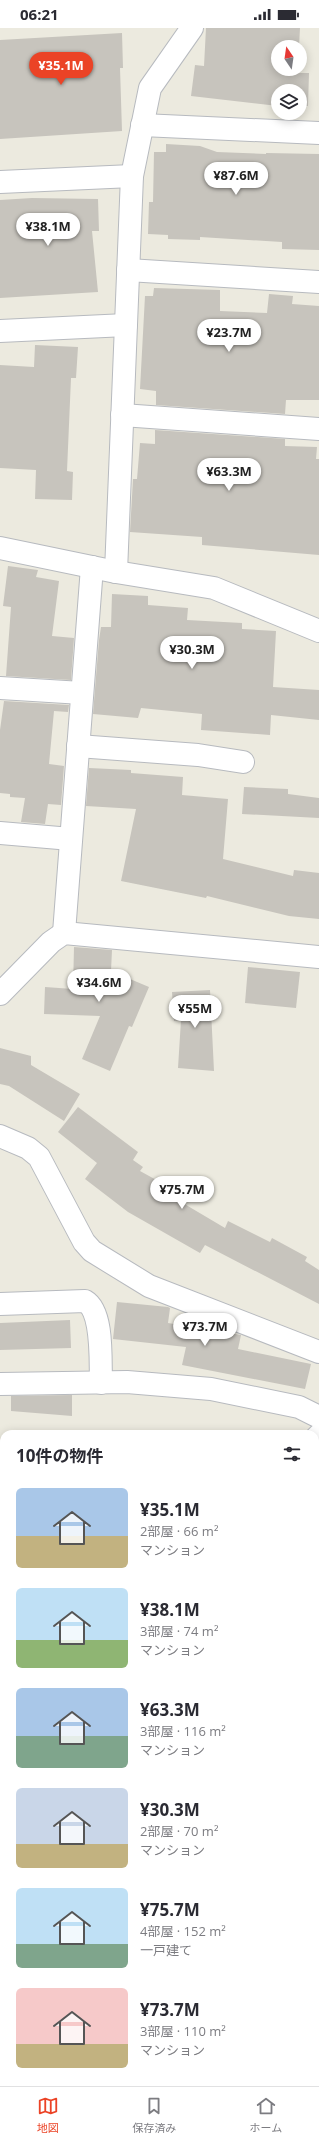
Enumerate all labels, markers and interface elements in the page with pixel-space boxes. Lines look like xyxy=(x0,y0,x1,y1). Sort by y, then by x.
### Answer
text: 06:21 xyxy=(20,4,59,24)
north arrow xyxy=(271,40,307,76)
map controls xyxy=(271,40,307,120)
pin: ¥35.1M xyxy=(28,52,94,86)
text: ¥35.1M xyxy=(38,56,84,74)
button: layers xyxy=(271,84,307,120)
pin: ¥87.6M xyxy=(203,162,269,196)
text: ¥87.6M xyxy=(213,166,259,184)
pin: ¥38.1M xyxy=(15,213,81,247)
text: ¥38.1M xyxy=(25,217,71,235)
pin: ¥23.7M xyxy=(196,319,262,353)
text: ¥23.7M xyxy=(206,323,252,341)
pin: ¥63.3M xyxy=(196,458,262,492)
text: ¥63.3M xyxy=(206,462,252,480)
pin: ¥30.3M xyxy=(159,636,225,670)
text: ¥30.3M xyxy=(169,640,215,658)
pin: ¥34.6M xyxy=(66,969,132,1003)
text: ¥34.6M xyxy=(76,973,122,991)
pin: ¥55M xyxy=(171,995,219,1029)
text: ¥55M xyxy=(178,999,212,1017)
pin: ¥75.7M xyxy=(149,1176,215,1210)
text: ¥75.7M xyxy=(159,1180,205,1198)
pin: ¥73.7M xyxy=(172,1313,238,1347)
text: ¥73.7M xyxy=(182,1317,228,1335)
icon: filters xyxy=(281,1443,303,1465)
text: 10件の物件 xyxy=(16,1444,103,1467)
text: ¥35.1M xyxy=(140,1498,200,1521)
icon: home xyxy=(48,1504,96,1552)
text: 2部屋 · 66 m² xyxy=(140,1522,218,1540)
text: マンション xyxy=(140,1541,205,1559)
text: ¥38.1M xyxy=(140,1598,200,1621)
icon: home xyxy=(48,1604,96,1652)
text: 3部屋 · 74 m² xyxy=(140,1622,218,1640)
text: マンション xyxy=(140,1641,205,1659)
text: ¥63.3M xyxy=(140,1698,200,1721)
icon: home xyxy=(48,1704,96,1752)
text: 3部屋 · 116 m² xyxy=(140,1722,226,1740)
text: マンション xyxy=(140,1741,205,1759)
text: ¥30.3M xyxy=(140,1798,200,1821)
icon: home xyxy=(48,1804,96,1852)
text: 2部屋 · 70 m² xyxy=(140,1822,218,1840)
text: マンション xyxy=(140,1841,205,1859)
text: ¥75.7M xyxy=(140,1898,200,1921)
icon: home xyxy=(48,1904,96,1952)
text: 4部屋 · 152 m² xyxy=(140,1922,226,1940)
text: 一戸建て xyxy=(140,1941,192,1959)
text: ¥73.7M xyxy=(140,1998,200,2021)
icon: home xyxy=(48,2004,96,2052)
text: 3部屋 · 110 m² xyxy=(140,2022,226,2040)
text: マンション xyxy=(140,2041,205,2059)
tab: 地図 xyxy=(37,2095,59,2135)
tab: 保存済み xyxy=(132,2095,176,2135)
tab: ホーム xyxy=(250,2095,282,2135)

